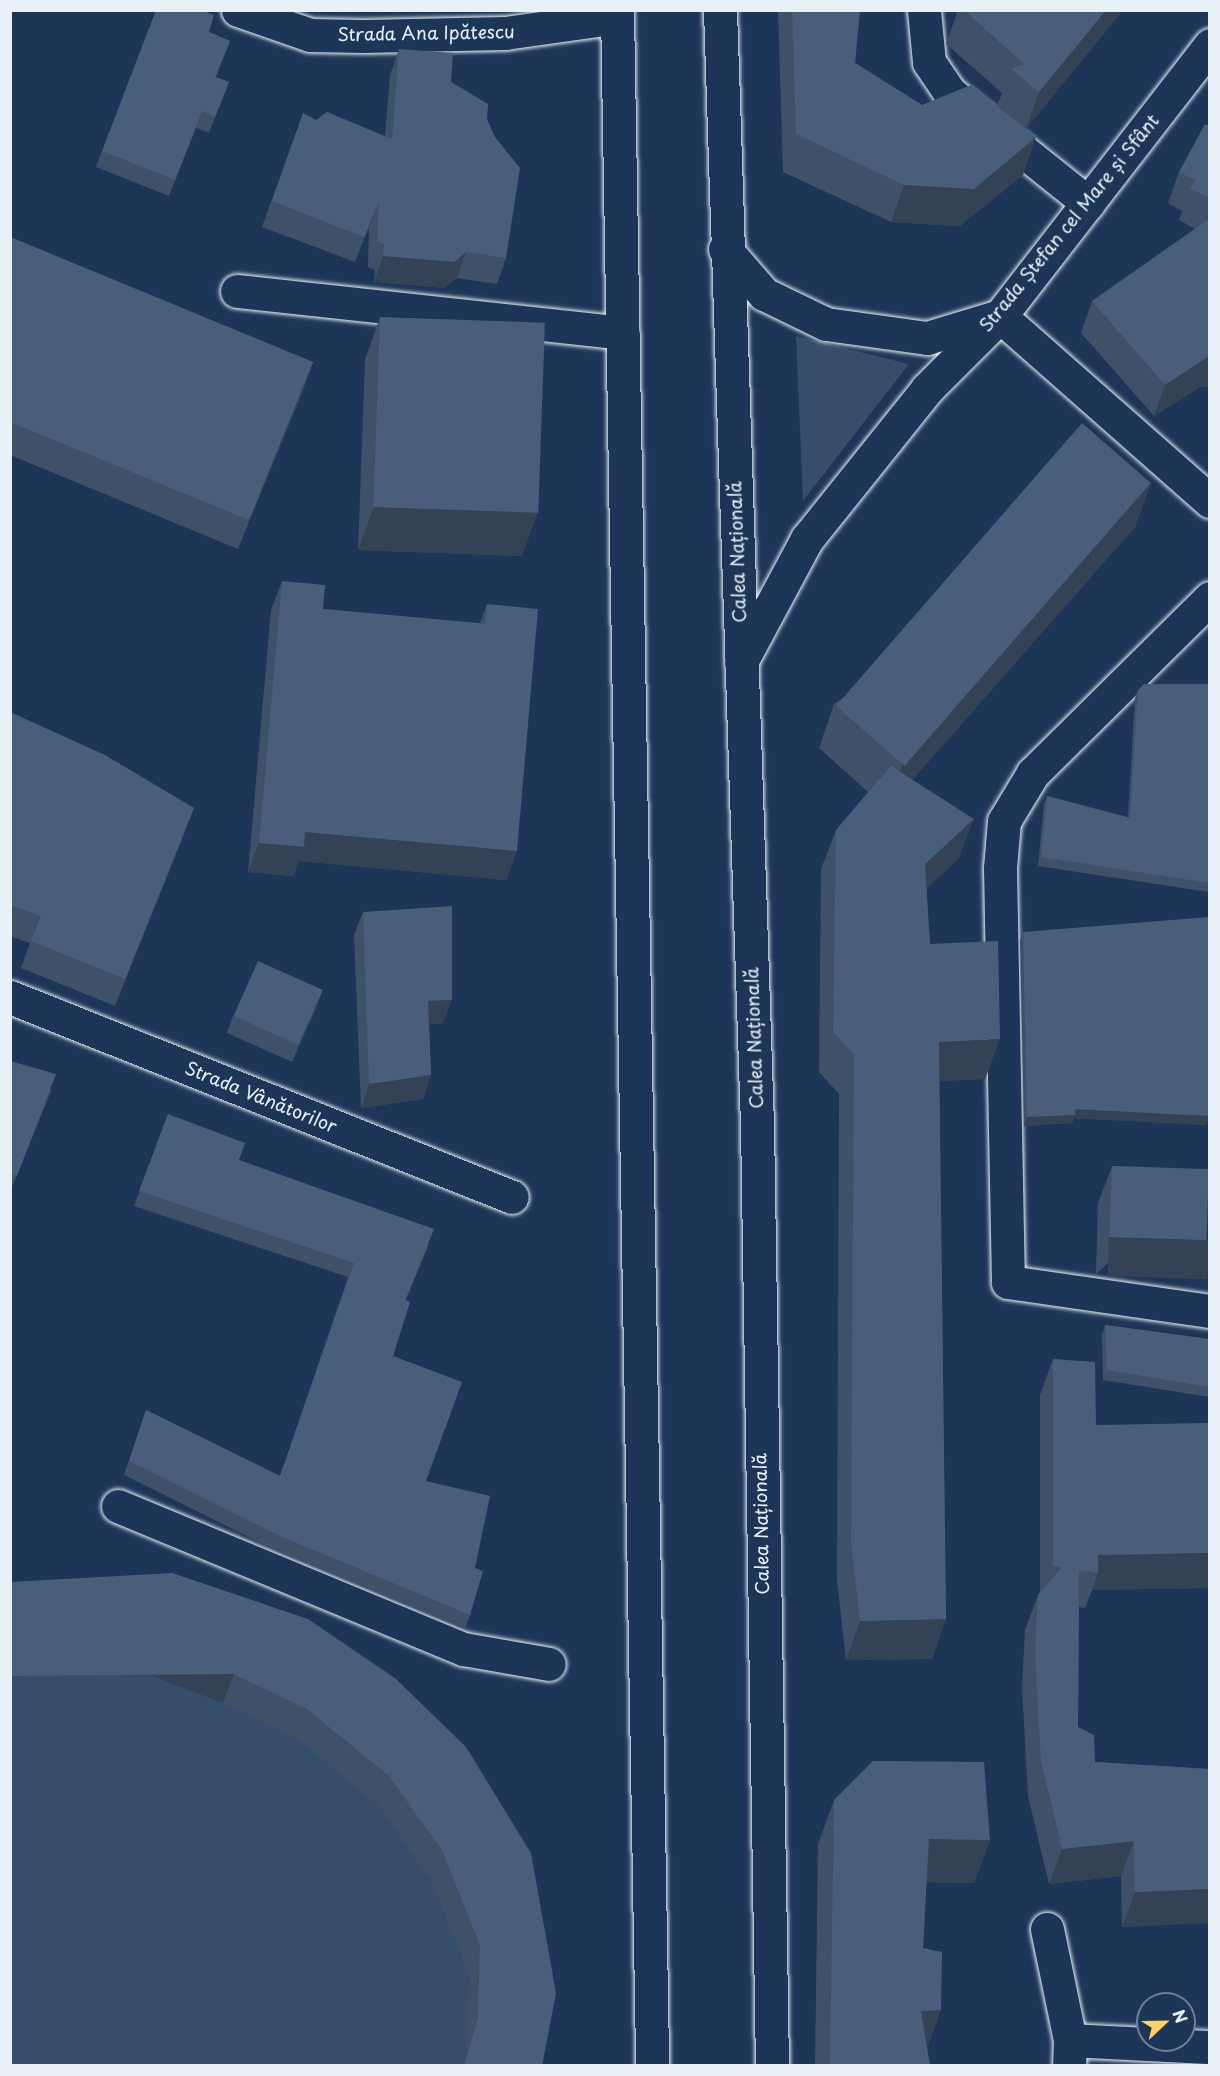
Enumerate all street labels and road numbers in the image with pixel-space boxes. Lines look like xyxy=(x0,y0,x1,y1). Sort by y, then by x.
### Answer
street label: Strada Ana Ipătescu xyxy=(337,21,515,45)
street label: Strada Ștefan cel Mare și Sfânt xyxy=(974,109,1164,337)
street label: Calea Națională xyxy=(724,481,750,623)
street label: Calea Națională xyxy=(741,967,767,1109)
street label: Strada Vânătorilor xyxy=(182,1057,340,1137)
street label: Calea Națională xyxy=(749,1453,773,1595)

